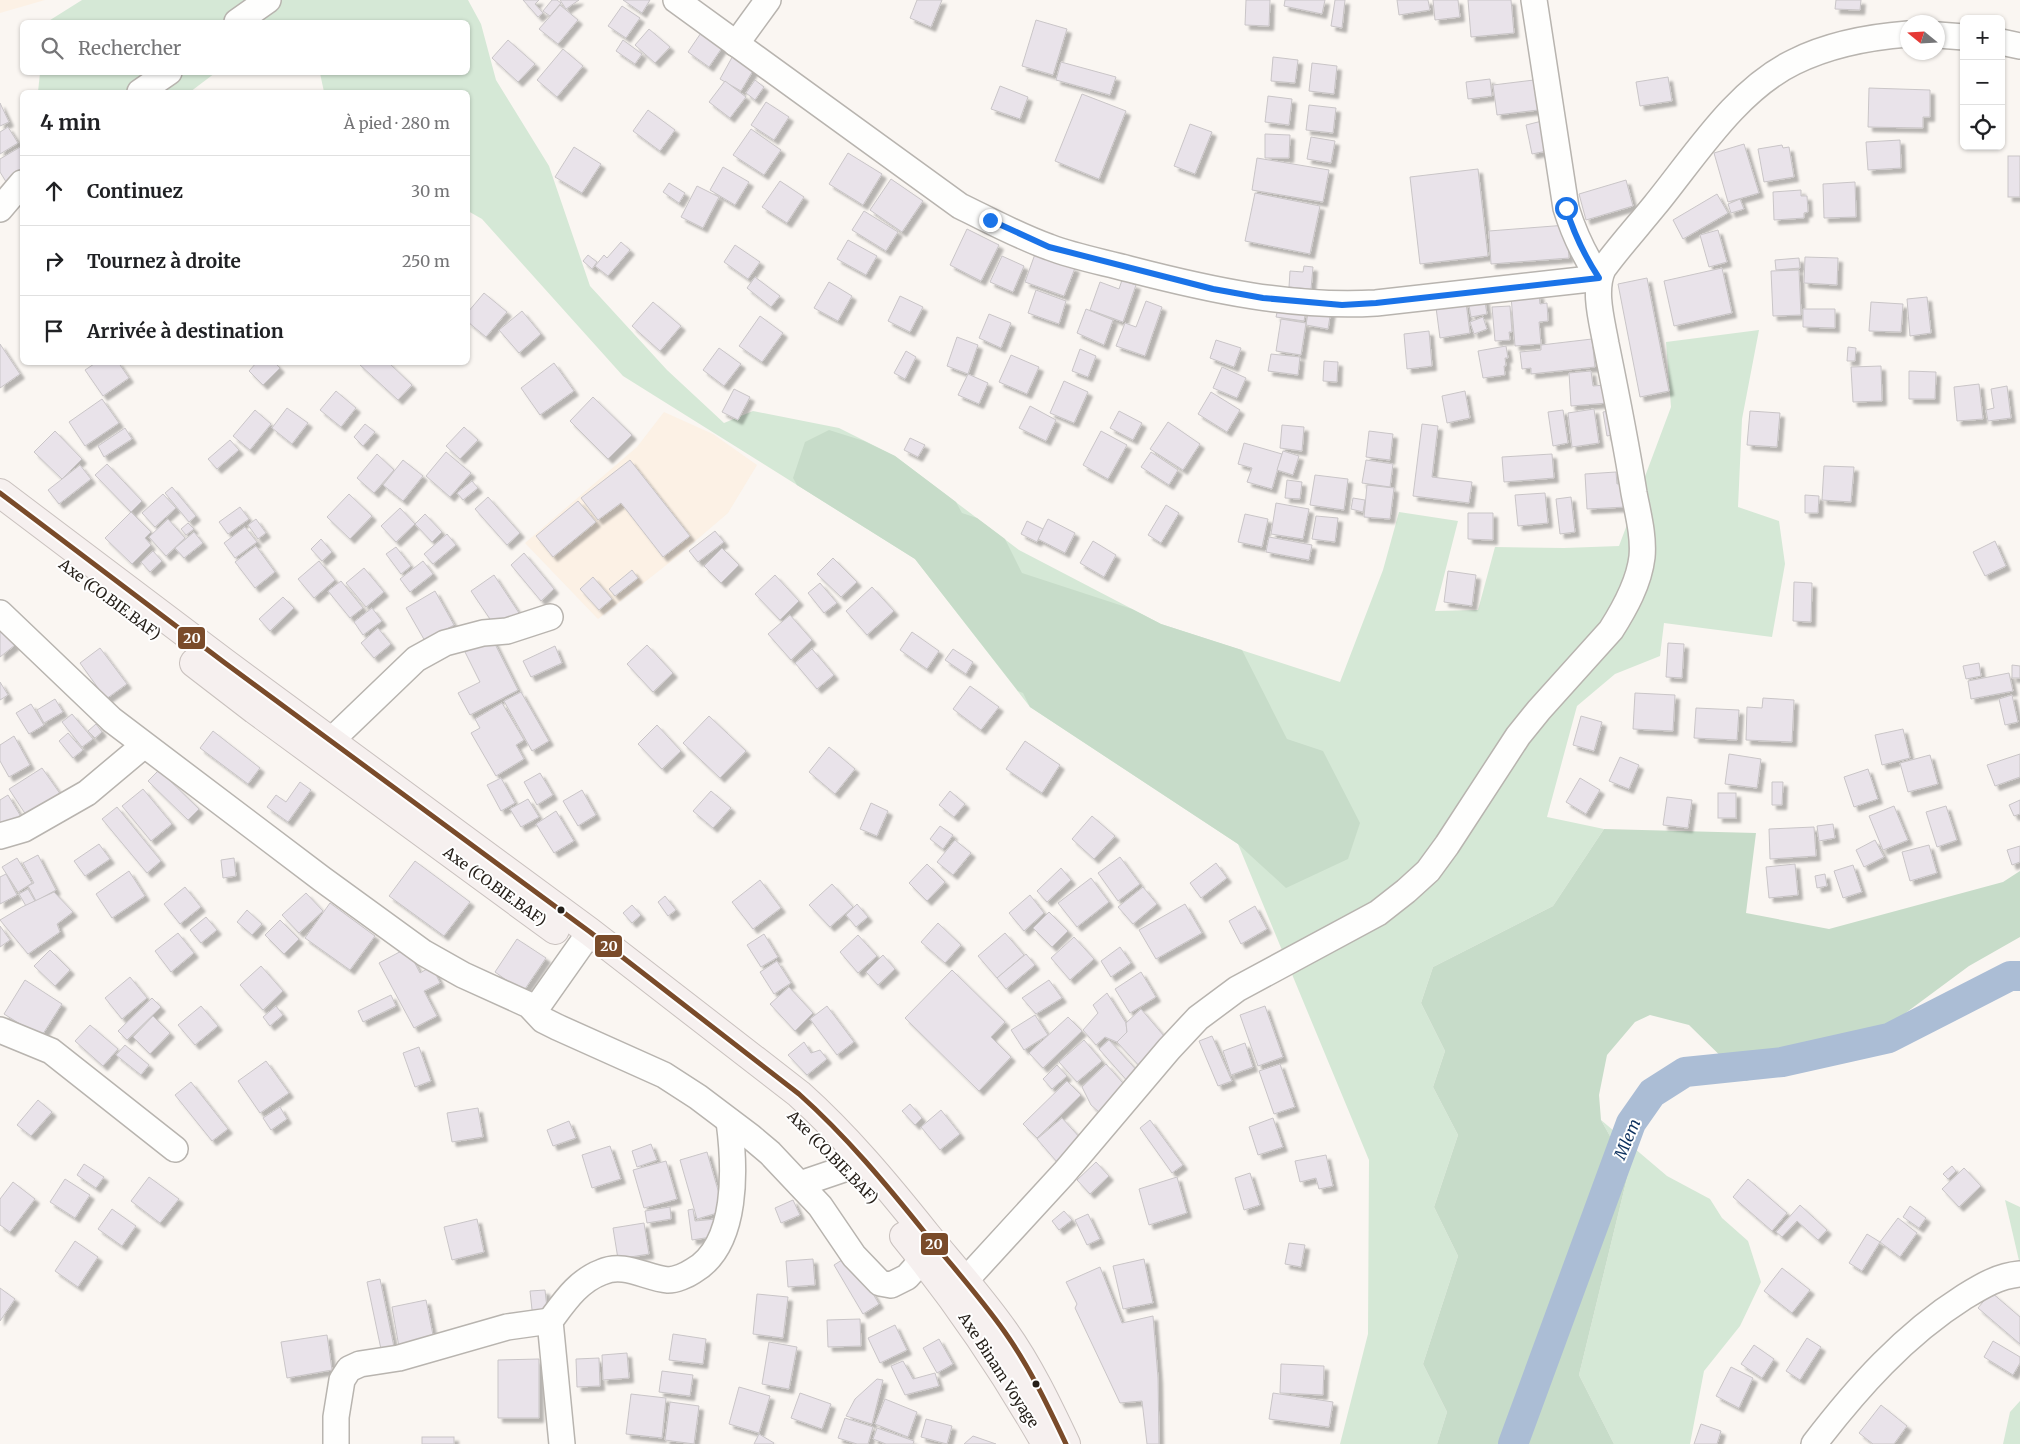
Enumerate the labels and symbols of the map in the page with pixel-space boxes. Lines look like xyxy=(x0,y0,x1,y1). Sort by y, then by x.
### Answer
north arrow xyxy=(1900,15,1945,60)
route start xyxy=(1555,197,1578,220)
route end xyxy=(979,209,1002,232)
street label: Axe (CO.BIE.BAF) xyxy=(55,554,165,643)
line badge: 20 xyxy=(177,626,206,650)
text: 20 xyxy=(183,629,201,647)
street label: Axe (CO.BIE.BAF) xyxy=(439,842,550,930)
unlabelled marker xyxy=(556,905,566,915)
line badge: 20 xyxy=(594,934,623,958)
text: 20 xyxy=(600,937,618,955)
street label: Axe (CO.BIE.BAF) xyxy=(783,1106,882,1208)
water label: Mlem xyxy=(1609,1116,1644,1163)
line badge: 20 xyxy=(920,1232,949,1256)
text: 20 xyxy=(925,1235,943,1253)
street label: Axe Binam Voyage xyxy=(954,1308,1043,1431)
unlabelled marker xyxy=(1031,1379,1041,1389)

